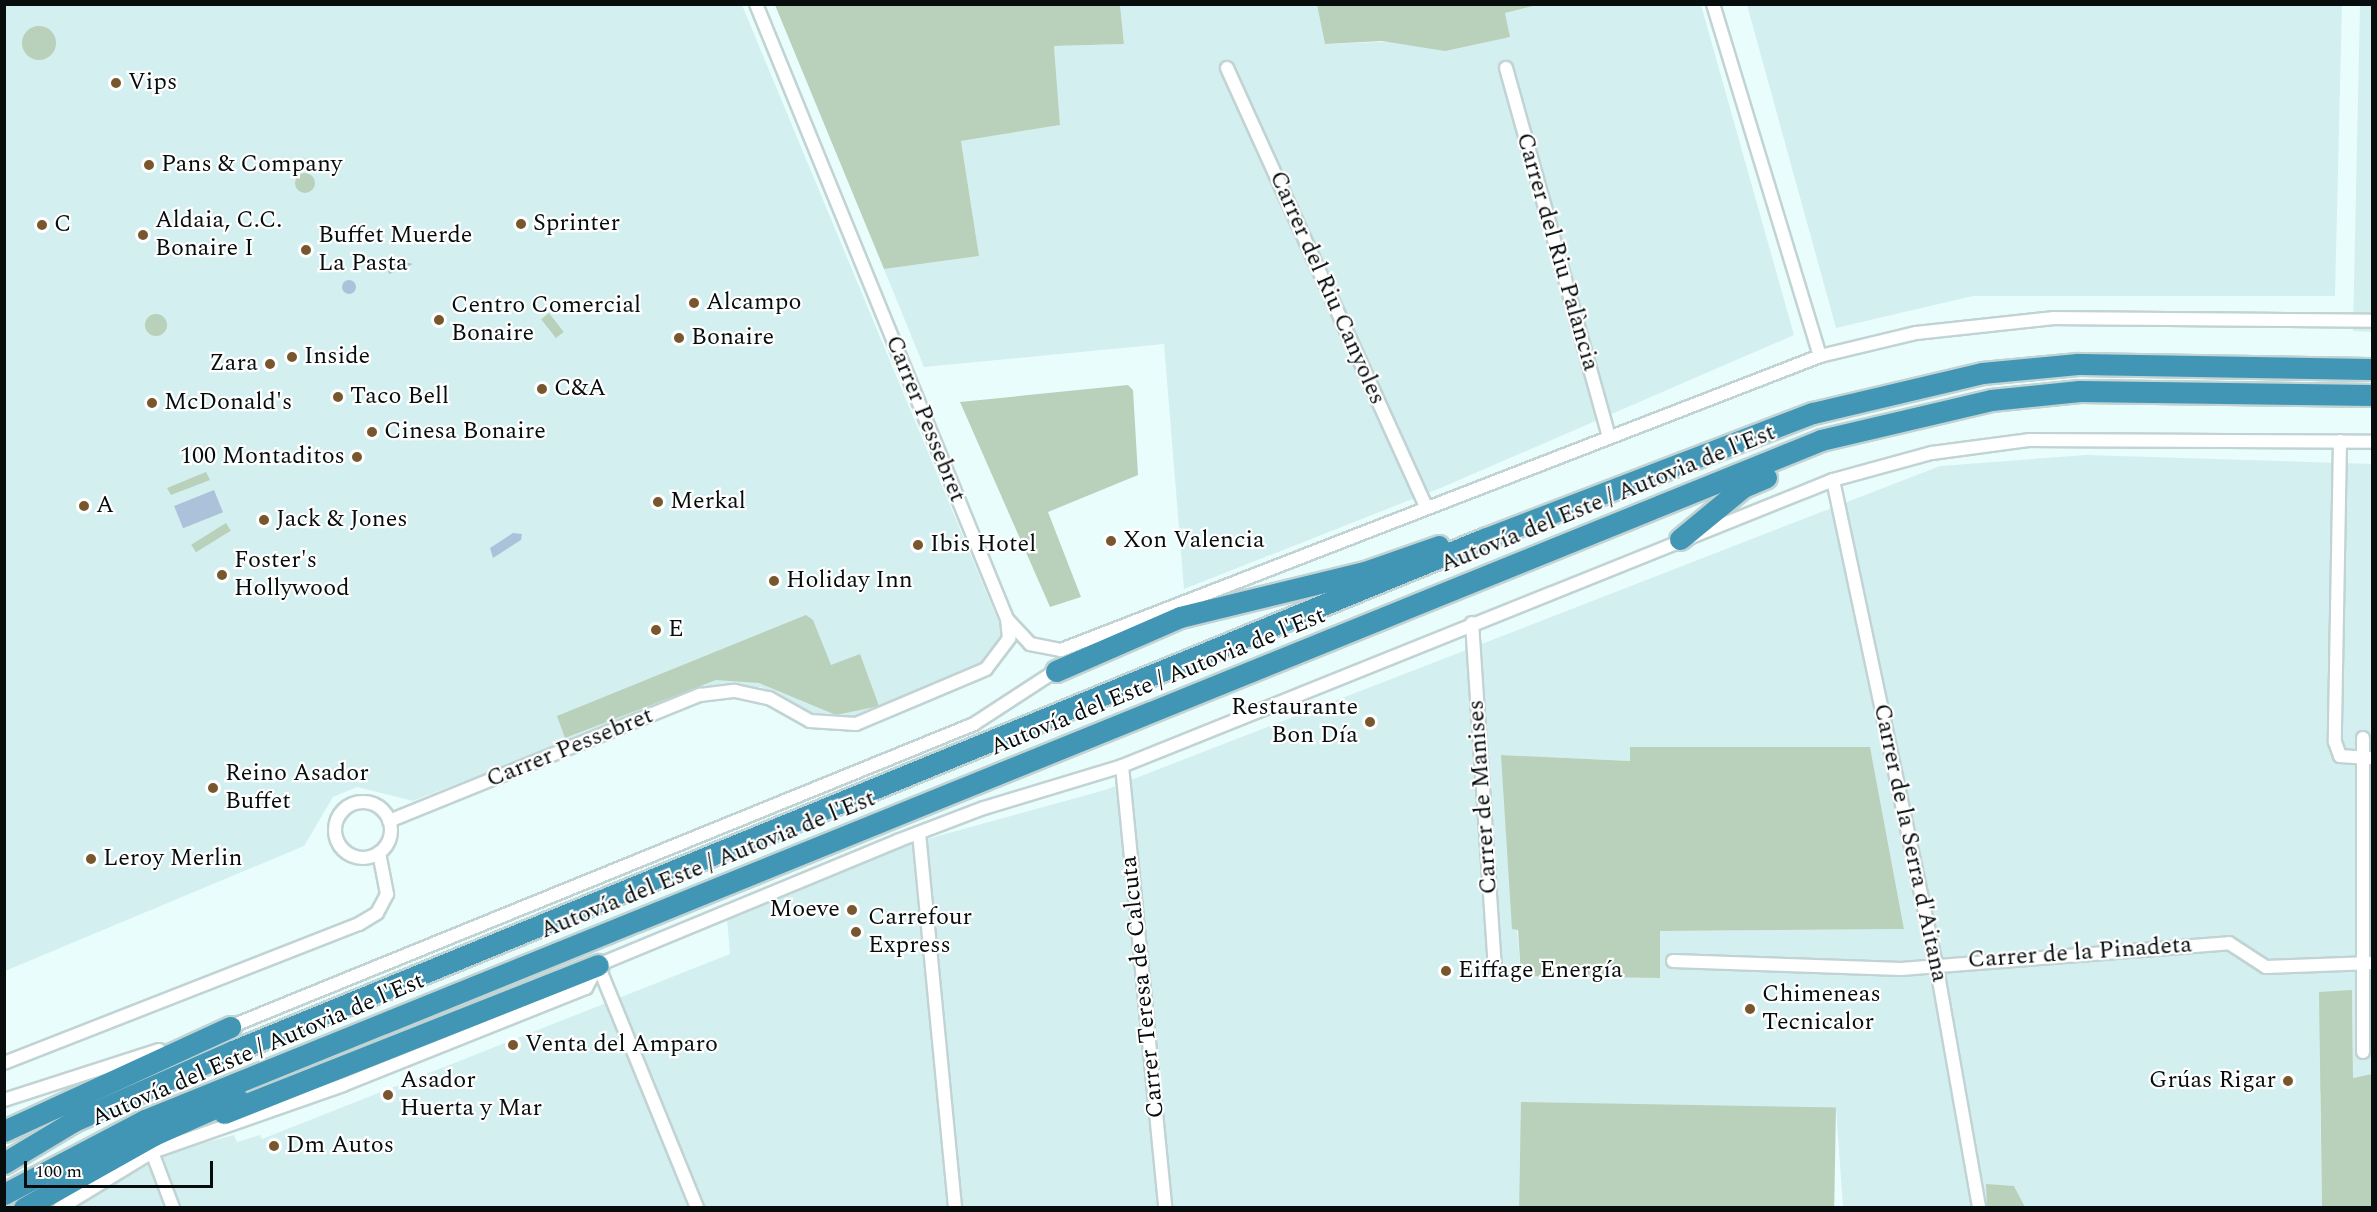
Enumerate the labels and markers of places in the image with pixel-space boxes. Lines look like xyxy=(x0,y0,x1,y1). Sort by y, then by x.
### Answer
place label: Vips xyxy=(128,69,177,97)
marker: Vips xyxy=(109,76,123,90)
place label: Pans & Company xyxy=(161,151,342,179)
marker: Pans & Company xyxy=(142,158,156,172)
place label: Aldaia, C.C. Bonaire I xyxy=(155,207,282,263)
place label: Sprinter xyxy=(533,210,620,238)
place label: C xyxy=(54,211,71,239)
marker: Sprinter xyxy=(514,217,528,231)
marker: C xyxy=(35,218,49,232)
place label: Buffet Muerde La Pasta xyxy=(318,222,472,278)
marker: Aldaia, C.C. Bonaire I xyxy=(136,228,150,242)
marker: Buffet Muerde La Pasta xyxy=(299,243,313,257)
place label: Alcampo xyxy=(706,289,801,317)
place label: Centro Comercial Bonaire xyxy=(451,292,641,348)
marker: Alcampo xyxy=(687,296,701,310)
marker: Centro Comercial Bonaire xyxy=(432,313,446,327)
place label: Bonaire xyxy=(691,324,774,352)
marker: Bonaire xyxy=(672,331,686,345)
place label: Inside xyxy=(304,343,370,371)
place label: Zara xyxy=(209,350,258,378)
marker: Inside xyxy=(285,350,299,364)
marker: Zara xyxy=(263,357,277,371)
place label: C&A xyxy=(554,375,606,403)
marker: C&A xyxy=(535,382,549,396)
place label: Taco Bell xyxy=(350,383,449,411)
place label: McDonald's xyxy=(164,389,292,417)
marker: Taco Bell xyxy=(331,390,345,404)
marker: McDonald's xyxy=(145,396,159,410)
place label: Cinesa Bonaire xyxy=(384,418,546,446)
marker: Cinesa Bonaire xyxy=(365,425,379,439)
place label: 100 Montaditos xyxy=(180,443,345,471)
marker: 100 Montaditos xyxy=(350,450,364,464)
place label: Merkal xyxy=(670,488,746,516)
place label: A xyxy=(96,492,114,520)
marker: Merkal xyxy=(651,495,665,509)
marker: A xyxy=(77,499,91,513)
place label: Jack & Jones xyxy=(276,506,408,534)
marker: Jack & Jones xyxy=(257,513,271,527)
place label: Xon Valencia xyxy=(1123,527,1265,555)
place label: Ibis Hotel xyxy=(930,531,1036,559)
marker: Xon Valencia xyxy=(1104,534,1118,548)
marker: Ibis Hotel xyxy=(911,538,925,552)
place label: Foster's Hollywood xyxy=(234,547,350,603)
place label: Holiday Inn xyxy=(786,567,913,595)
marker: Foster's Hollywood xyxy=(215,568,229,582)
marker: Holiday Inn xyxy=(767,574,781,588)
place label: E xyxy=(668,616,684,644)
marker: E xyxy=(649,623,663,637)
place label: Restaurante Bon Día xyxy=(1231,694,1358,750)
marker: Restaurante Bon Día xyxy=(1363,715,1377,729)
place label: Reino Asador Buffet xyxy=(225,760,369,816)
marker: Reino Asador Buffet xyxy=(206,781,220,795)
place label: Leroy Merlin xyxy=(103,845,242,873)
marker: Leroy Merlin xyxy=(84,852,98,866)
place label: Moeve xyxy=(769,896,840,924)
marker: Moeve xyxy=(845,903,859,917)
place label: Carrefour Express xyxy=(868,904,972,960)
marker: Carrefour Express xyxy=(849,925,863,939)
place label: Eiffage Energía xyxy=(1458,957,1623,985)
marker: Eiffage Energía xyxy=(1439,964,1453,978)
place label: Chimeneas Tecnicalor xyxy=(1762,981,1881,1037)
marker: Chimeneas Tecnicalor xyxy=(1743,1002,1757,1016)
place label: Venta del Amparo xyxy=(525,1031,718,1059)
marker: Venta del Amparo xyxy=(506,1038,520,1052)
place label: Asador Huerta y Mar xyxy=(400,1067,542,1123)
place label: Grúas Rigar xyxy=(2149,1067,2276,1095)
marker: Grúas Rigar xyxy=(2281,1074,2295,1088)
marker: Asador Huerta y Mar xyxy=(381,1088,395,1102)
place label: Dm Autos xyxy=(286,1132,394,1160)
marker: Dm Autos xyxy=(267,1139,281,1153)

